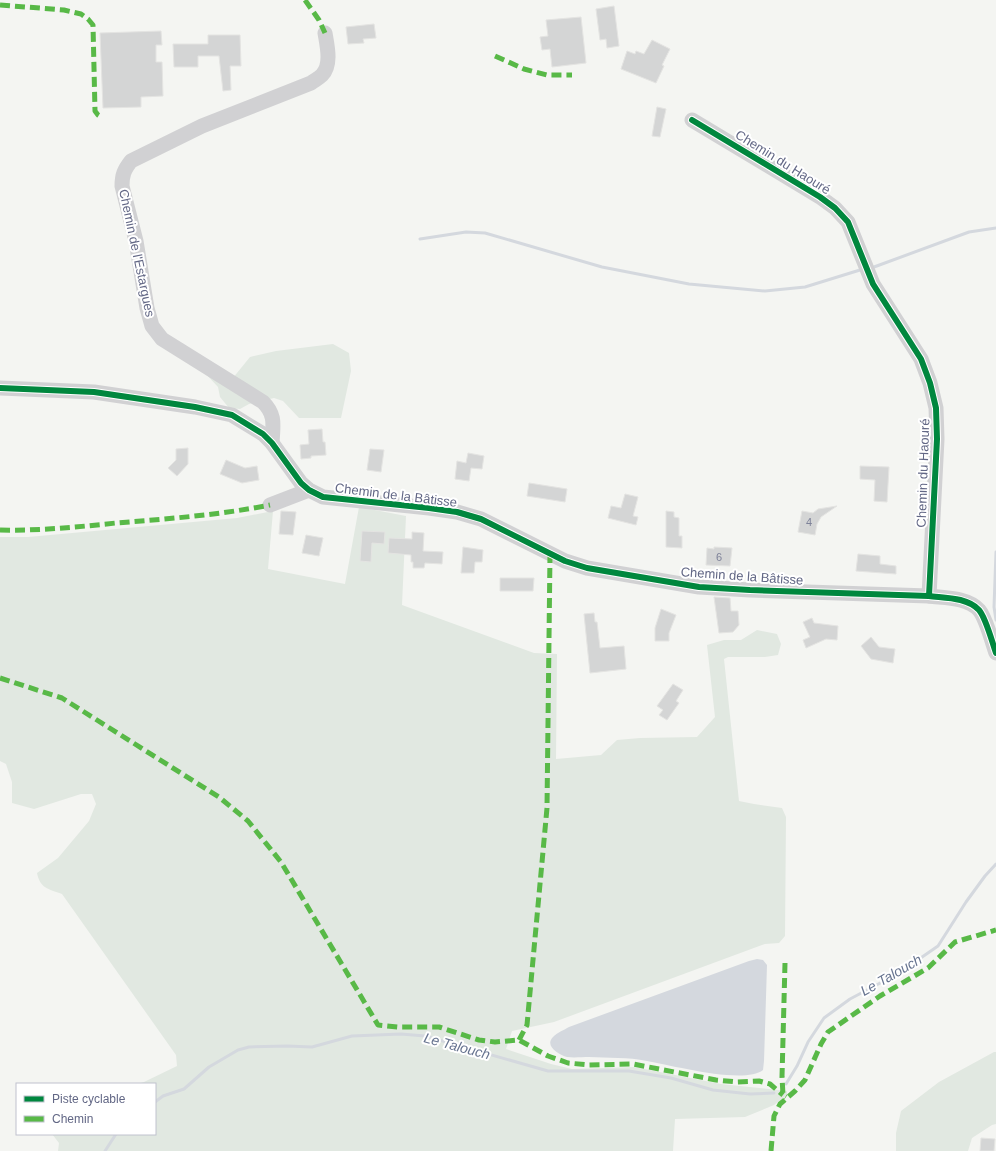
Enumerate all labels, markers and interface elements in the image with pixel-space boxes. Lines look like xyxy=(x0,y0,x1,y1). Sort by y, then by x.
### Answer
street label: Chemin du Haouré xyxy=(733,127,833,197)
street label: Chemin de l'Estargues xyxy=(116,188,158,319)
street label: Chemin du Haouré xyxy=(914,418,932,528)
street label: Chemin de la Bâtisse xyxy=(334,480,458,510)
house number: 4 xyxy=(806,516,812,528)
house number: 6 xyxy=(716,551,722,563)
street label: Chemin de la Bâtisse xyxy=(680,564,804,588)
water label: Le Talouch xyxy=(858,951,925,999)
water label: Le Talouch xyxy=(422,1029,492,1063)
legend xyxy=(16,1083,156,1135)
text: Piste cyclable xyxy=(52,1092,126,1106)
text: Chemin xyxy=(52,1112,93,1126)

